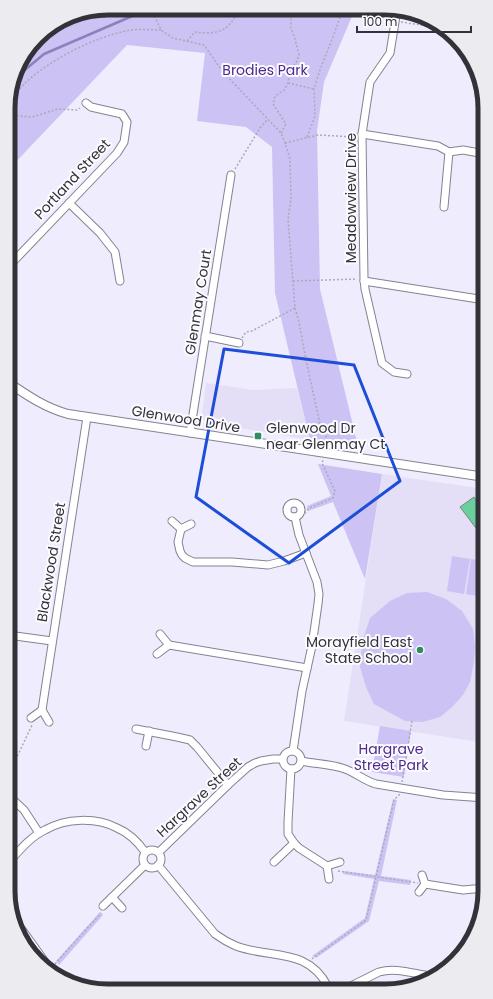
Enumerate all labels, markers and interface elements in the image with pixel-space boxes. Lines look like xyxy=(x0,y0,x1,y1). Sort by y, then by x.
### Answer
scale bar xyxy=(357,8,471,34)
text: 100 m xyxy=(363,13,397,30)
park label: Brodies Park xyxy=(222,60,308,80)
street label: Meadowview Drive xyxy=(341,132,361,263)
street label: Portland Street xyxy=(29,134,115,224)
street label: Glenmay Court xyxy=(180,248,216,356)
street label: Glenwood Drive xyxy=(130,401,242,438)
place label: Glenwood Dr near Glenmay Ct xyxy=(266,418,385,454)
marker: Glenwood Dr near Glenmay Ct xyxy=(253,431,263,441)
street label: Blackwood Street xyxy=(32,501,70,623)
place label: Morayfield East State School xyxy=(306,632,412,668)
marker: Morayfield East State School xyxy=(415,645,425,655)
park label: Hargrave Street Park xyxy=(354,739,429,775)
street label: Hargrave Street xyxy=(152,752,246,842)

